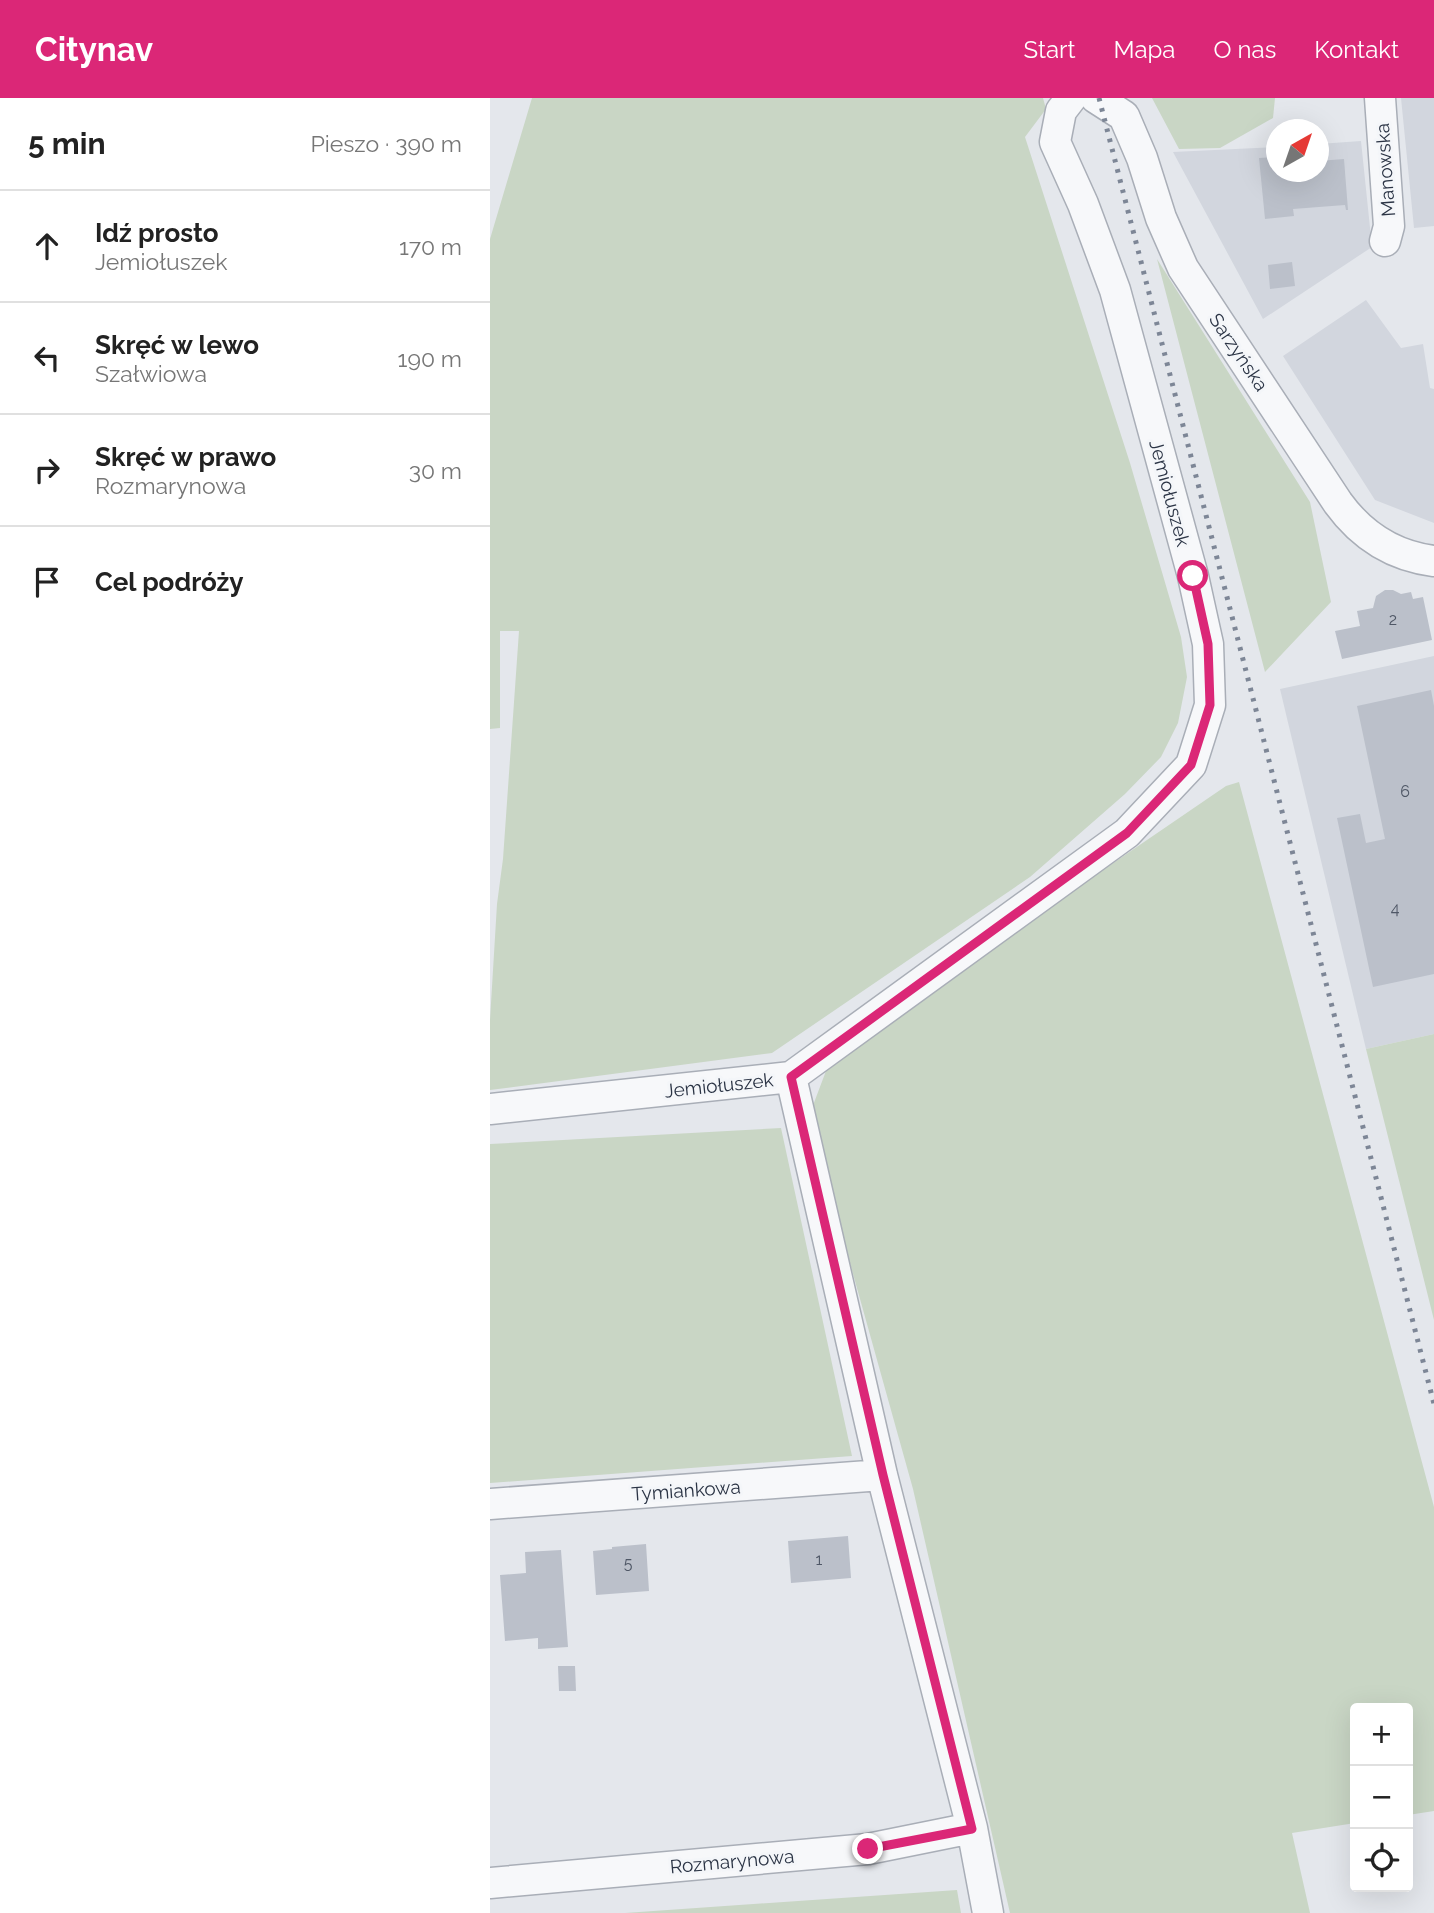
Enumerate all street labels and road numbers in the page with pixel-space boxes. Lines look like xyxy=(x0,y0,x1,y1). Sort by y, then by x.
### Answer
street label: Manowska xyxy=(1371,122,1399,218)
street label: Sarzyńska xyxy=(1205,309,1273,395)
street label: Jemiołuszek xyxy=(1145,437,1195,549)
street label: Jemiołuszek xyxy=(663,1068,775,1102)
street label: Tymiankowa xyxy=(631,1475,741,1505)
street label: Rozmarynowa xyxy=(669,1845,795,1877)

